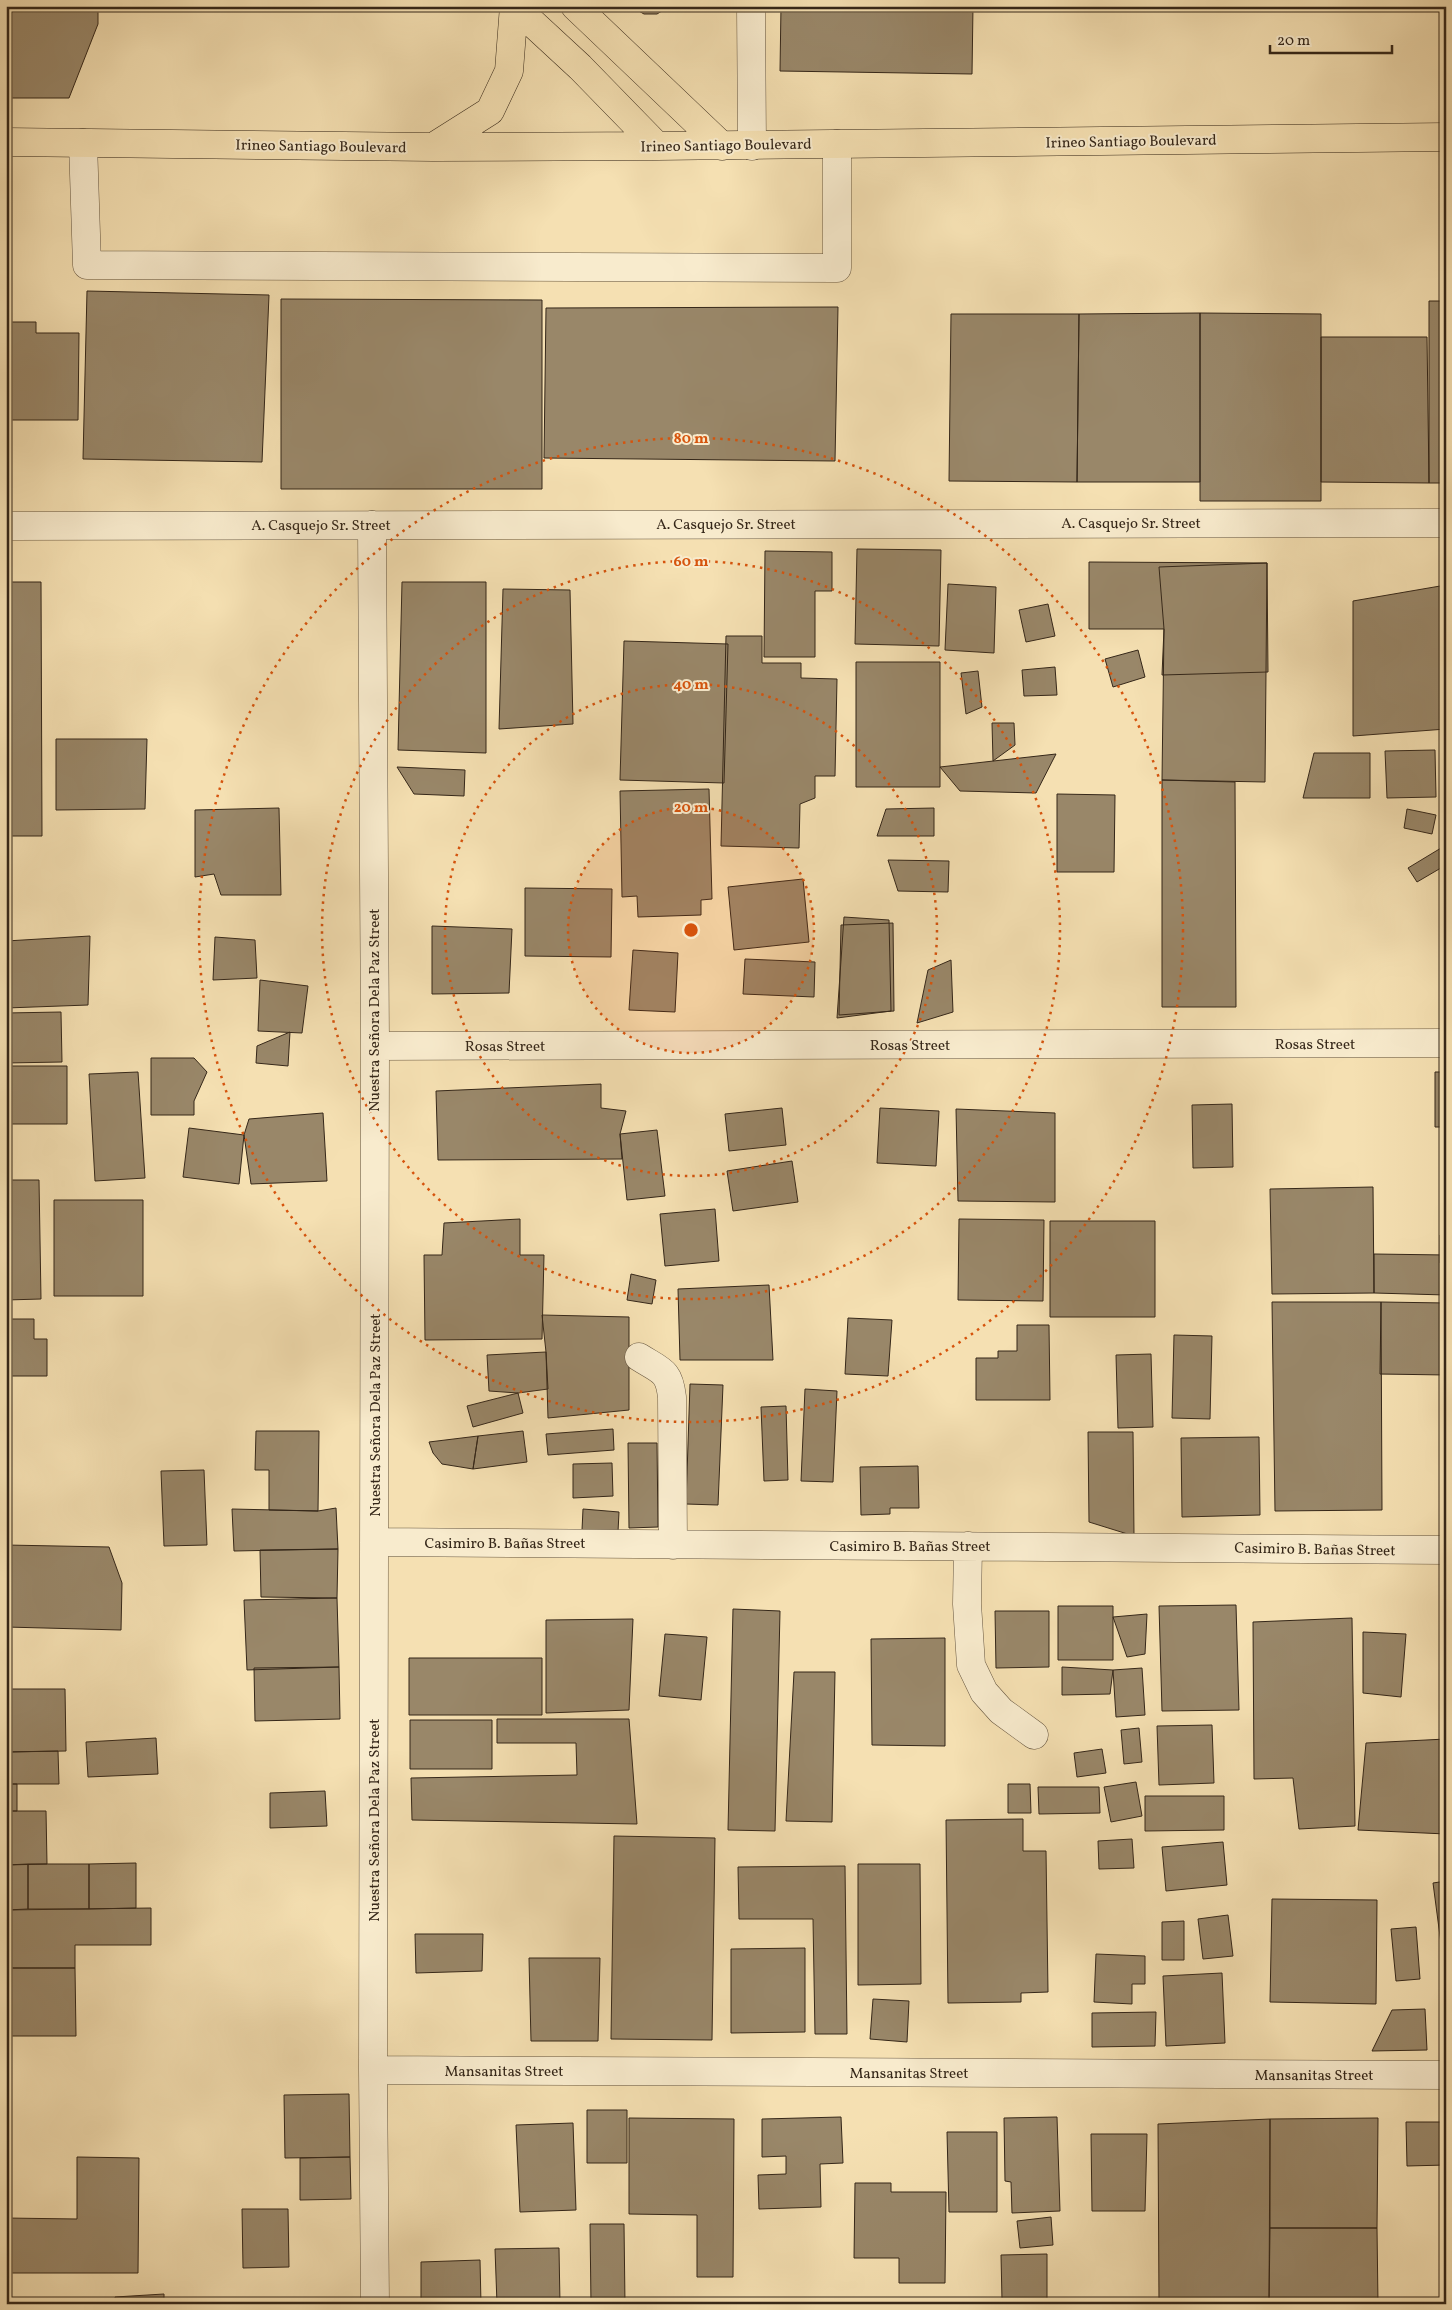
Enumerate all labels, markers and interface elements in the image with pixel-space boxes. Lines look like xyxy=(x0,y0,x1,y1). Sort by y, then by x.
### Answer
scale bar xyxy=(1270,22,1392,54)
text: 20 m xyxy=(1277,31,1310,52)
street label: Irineo Santiago Boulevard xyxy=(1045,131,1217,154)
street label: Irineo Santiago Boulevard xyxy=(640,135,812,158)
street label: Irineo Santiago Boulevard xyxy=(235,136,407,159)
text: 80 m xyxy=(674,429,709,450)
street label: A. Casquejo Sr. Street xyxy=(1061,514,1201,535)
street label: A. Casquejo Sr. Street xyxy=(656,515,796,536)
street label: A. Casquejo Sr. Street xyxy=(251,516,391,537)
text: 60 m xyxy=(674,552,709,573)
text: 40 m xyxy=(673,675,709,696)
text: 20 m xyxy=(674,798,709,819)
street label: Nuestra Señora Dela Paz Street xyxy=(365,908,386,1112)
centre of rings xyxy=(682,921,700,939)
street label: Rosas Street xyxy=(1275,1035,1355,1056)
street label: Rosas Street xyxy=(870,1036,950,1057)
street label: Rosas Street xyxy=(465,1037,545,1058)
street label: Nuestra Señora Dela Paz Street xyxy=(366,1313,387,1517)
street label: Casimiro B. Bañas Street xyxy=(424,1534,586,1555)
street label: Casimiro B. Bañas Street xyxy=(829,1537,991,1558)
street label: Casimiro B. Bañas Street xyxy=(1234,1539,1396,1562)
street label: Nuestra Señora Dela Paz Street xyxy=(365,1718,386,1922)
street label: Mansanitas Street xyxy=(444,2062,564,2083)
street label: Mansanitas Street xyxy=(849,2064,969,2085)
street label: Mansanitas Street xyxy=(1254,2066,1374,2087)

